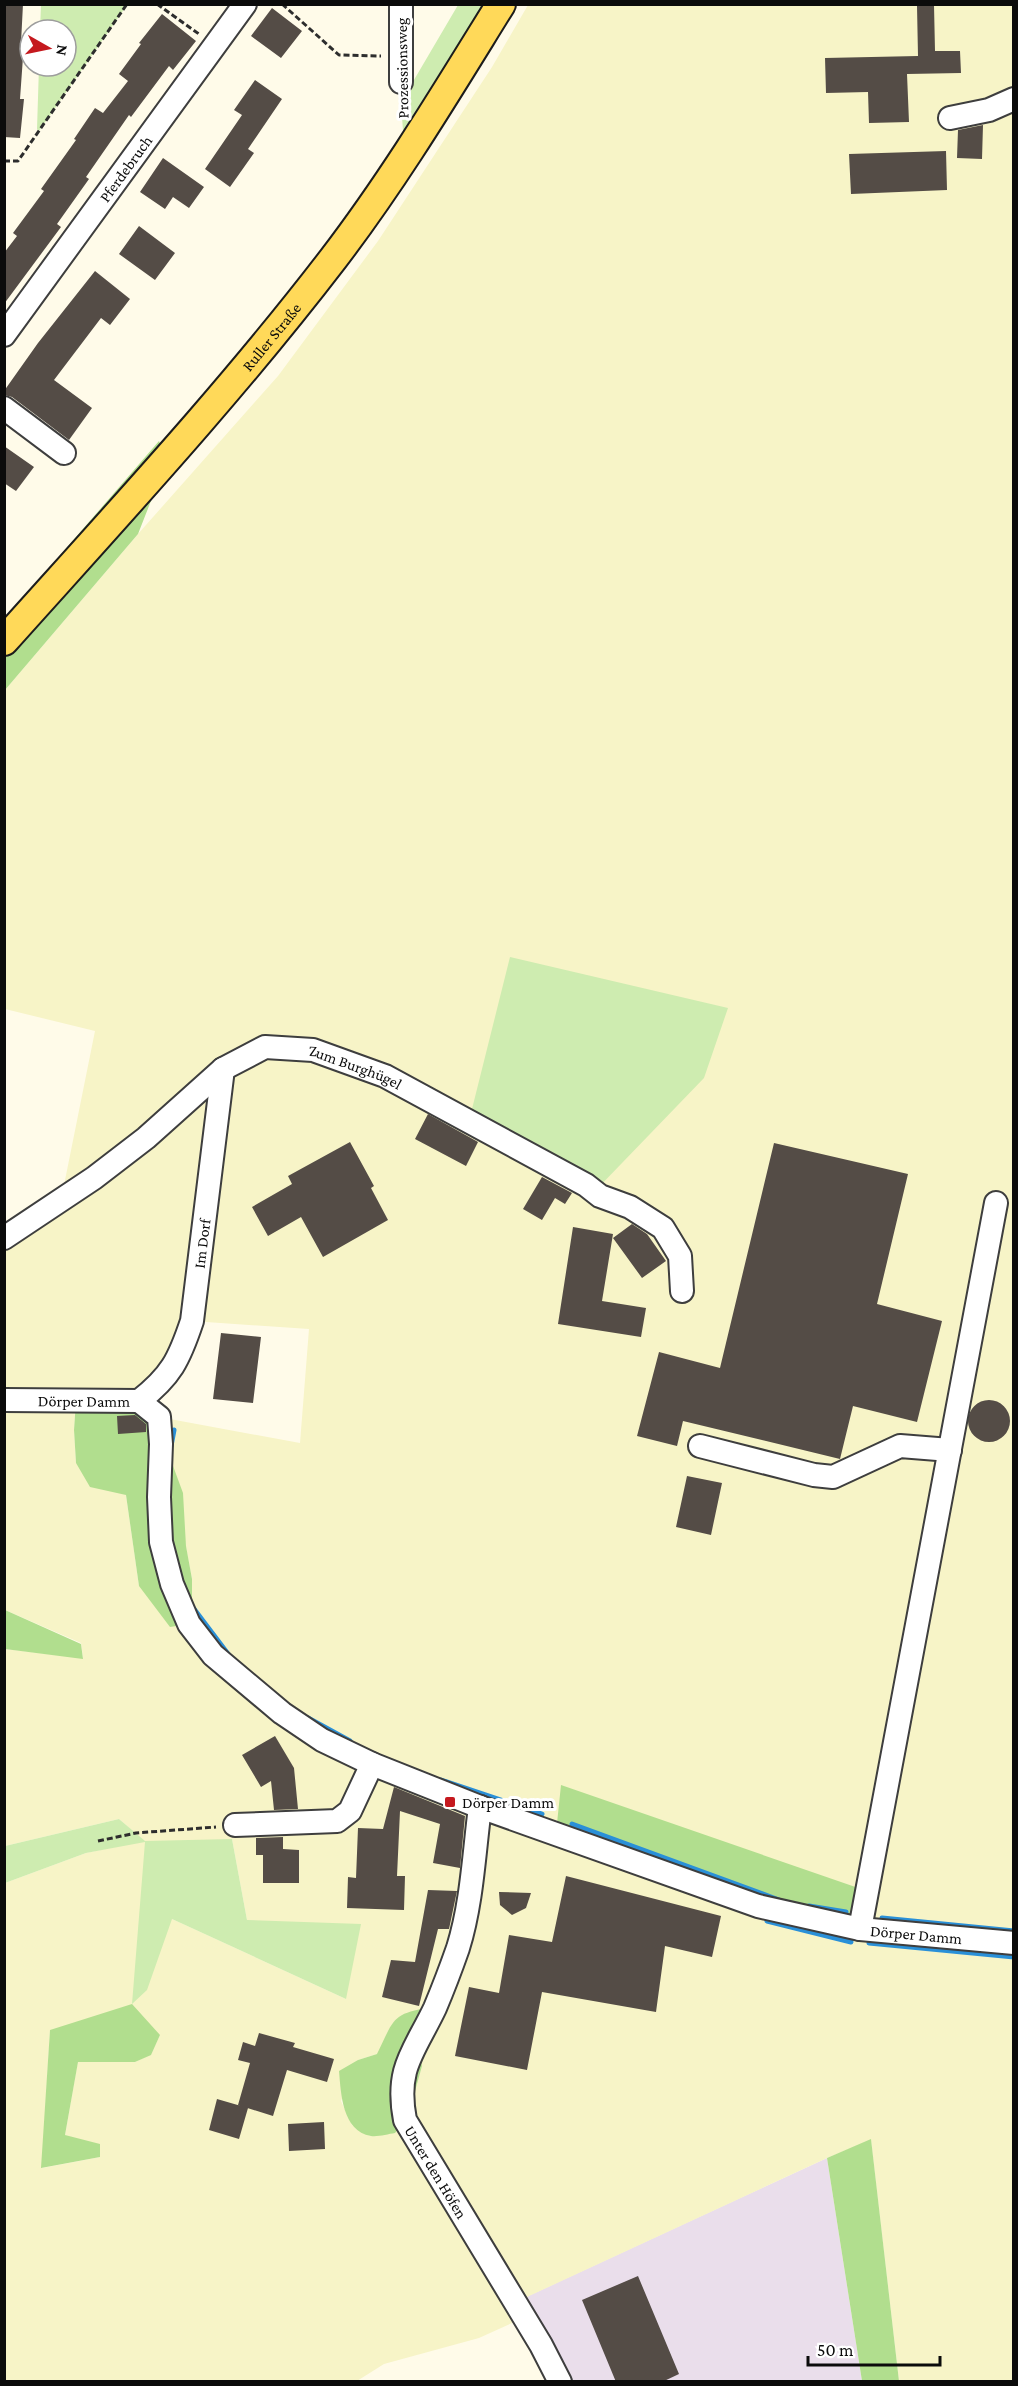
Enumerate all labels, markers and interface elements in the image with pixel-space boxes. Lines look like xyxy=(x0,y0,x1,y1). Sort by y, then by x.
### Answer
street label: Prozessionsweg xyxy=(393,17,412,119)
north arrow xyxy=(18,18,78,78)
text: N xyxy=(53,44,72,57)
street label: Pferdebruch xyxy=(95,132,155,205)
street label: Ruller Straße xyxy=(238,299,304,374)
street label: Zum Burghügel xyxy=(308,1041,405,1092)
street label: Im Dorf xyxy=(190,1217,213,1269)
street label: Dörper Damm xyxy=(38,1392,130,1410)
place label: Dörper Damm xyxy=(462,1794,554,1812)
marker: Dörper Damm xyxy=(443,1795,457,1809)
street label: Dörper Damm xyxy=(869,1921,963,1947)
street label: Unter den Höfen xyxy=(402,2122,471,2222)
scale bar xyxy=(808,2329,940,2367)
text: 50 m xyxy=(817,2340,854,2360)

